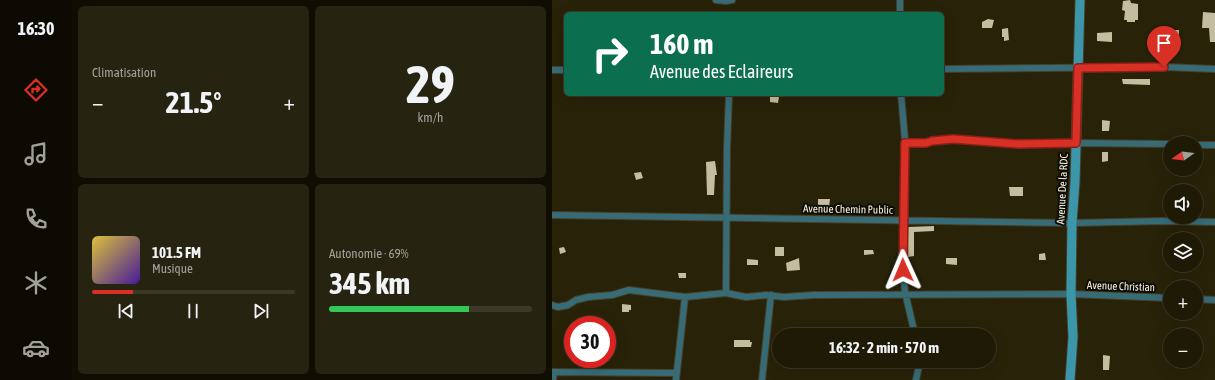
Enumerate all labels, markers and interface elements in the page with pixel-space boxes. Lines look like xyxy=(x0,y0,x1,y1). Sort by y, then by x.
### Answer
text: 16:30 xyxy=(17,18,55,39)
pin xyxy=(1147,26,1181,67)
icon: right xyxy=(584,28,636,80)
text: 160 m xyxy=(650,28,713,60)
icon: arrive xyxy=(1153,32,1175,54)
text: 29 xyxy=(406,54,455,114)
text: Avenue des Eclaireurs xyxy=(650,61,793,82)
text: Climatisation xyxy=(92,65,156,80)
icon: directions xyxy=(22,76,50,104)
text: 21.5° xyxy=(166,85,221,119)
text: − xyxy=(92,89,103,115)
text: + xyxy=(284,89,295,115)
text: km/h xyxy=(418,110,443,125)
north arrow xyxy=(1163,136,1203,176)
map controls xyxy=(1163,136,1203,368)
icon: music xyxy=(22,140,50,168)
street label: Avenue De la RDC xyxy=(1054,153,1070,225)
button: sound xyxy=(1163,184,1203,224)
street label: Avenue Chemin Public xyxy=(803,202,894,216)
icon: phone xyxy=(22,205,50,233)
button: layers xyxy=(1163,232,1203,272)
text: 101.5 FM xyxy=(152,244,201,261)
text: Autonomie · 69% xyxy=(329,246,409,261)
position arrow xyxy=(882,249,924,291)
text: Musique xyxy=(152,261,193,276)
text: 345 km xyxy=(329,266,410,300)
icon: climate xyxy=(22,269,50,297)
street label: Avenue Christian xyxy=(1087,279,1155,293)
button: + xyxy=(1163,280,1203,320)
icon: previous xyxy=(115,300,137,322)
icon: pause xyxy=(182,300,204,322)
icon: next xyxy=(250,300,272,322)
speed limit sign: 30 xyxy=(564,316,616,368)
button: − xyxy=(1163,328,1203,368)
icon: car xyxy=(22,334,50,362)
text: 16:32 · 2 min · 570 m xyxy=(829,339,939,356)

